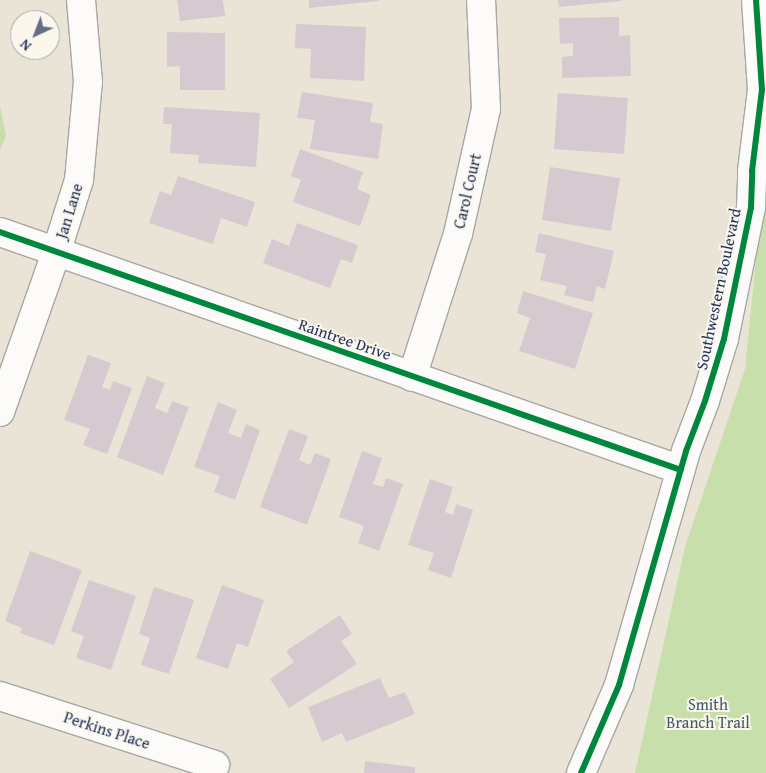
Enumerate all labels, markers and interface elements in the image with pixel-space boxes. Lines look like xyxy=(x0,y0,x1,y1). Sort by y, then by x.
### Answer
north arrow xyxy=(10,10,60,60)
text: N xyxy=(15,35,36,56)
street label: Carol Court xyxy=(449,152,485,230)
street label: Jan Lane xyxy=(51,181,87,241)
street label: Southwestern Boulevard xyxy=(692,207,744,371)
street label: Raintree Drive xyxy=(296,314,394,364)
park label: Smith Branch Trail xyxy=(666,694,750,732)
street label: Perkins Place xyxy=(62,707,152,753)

